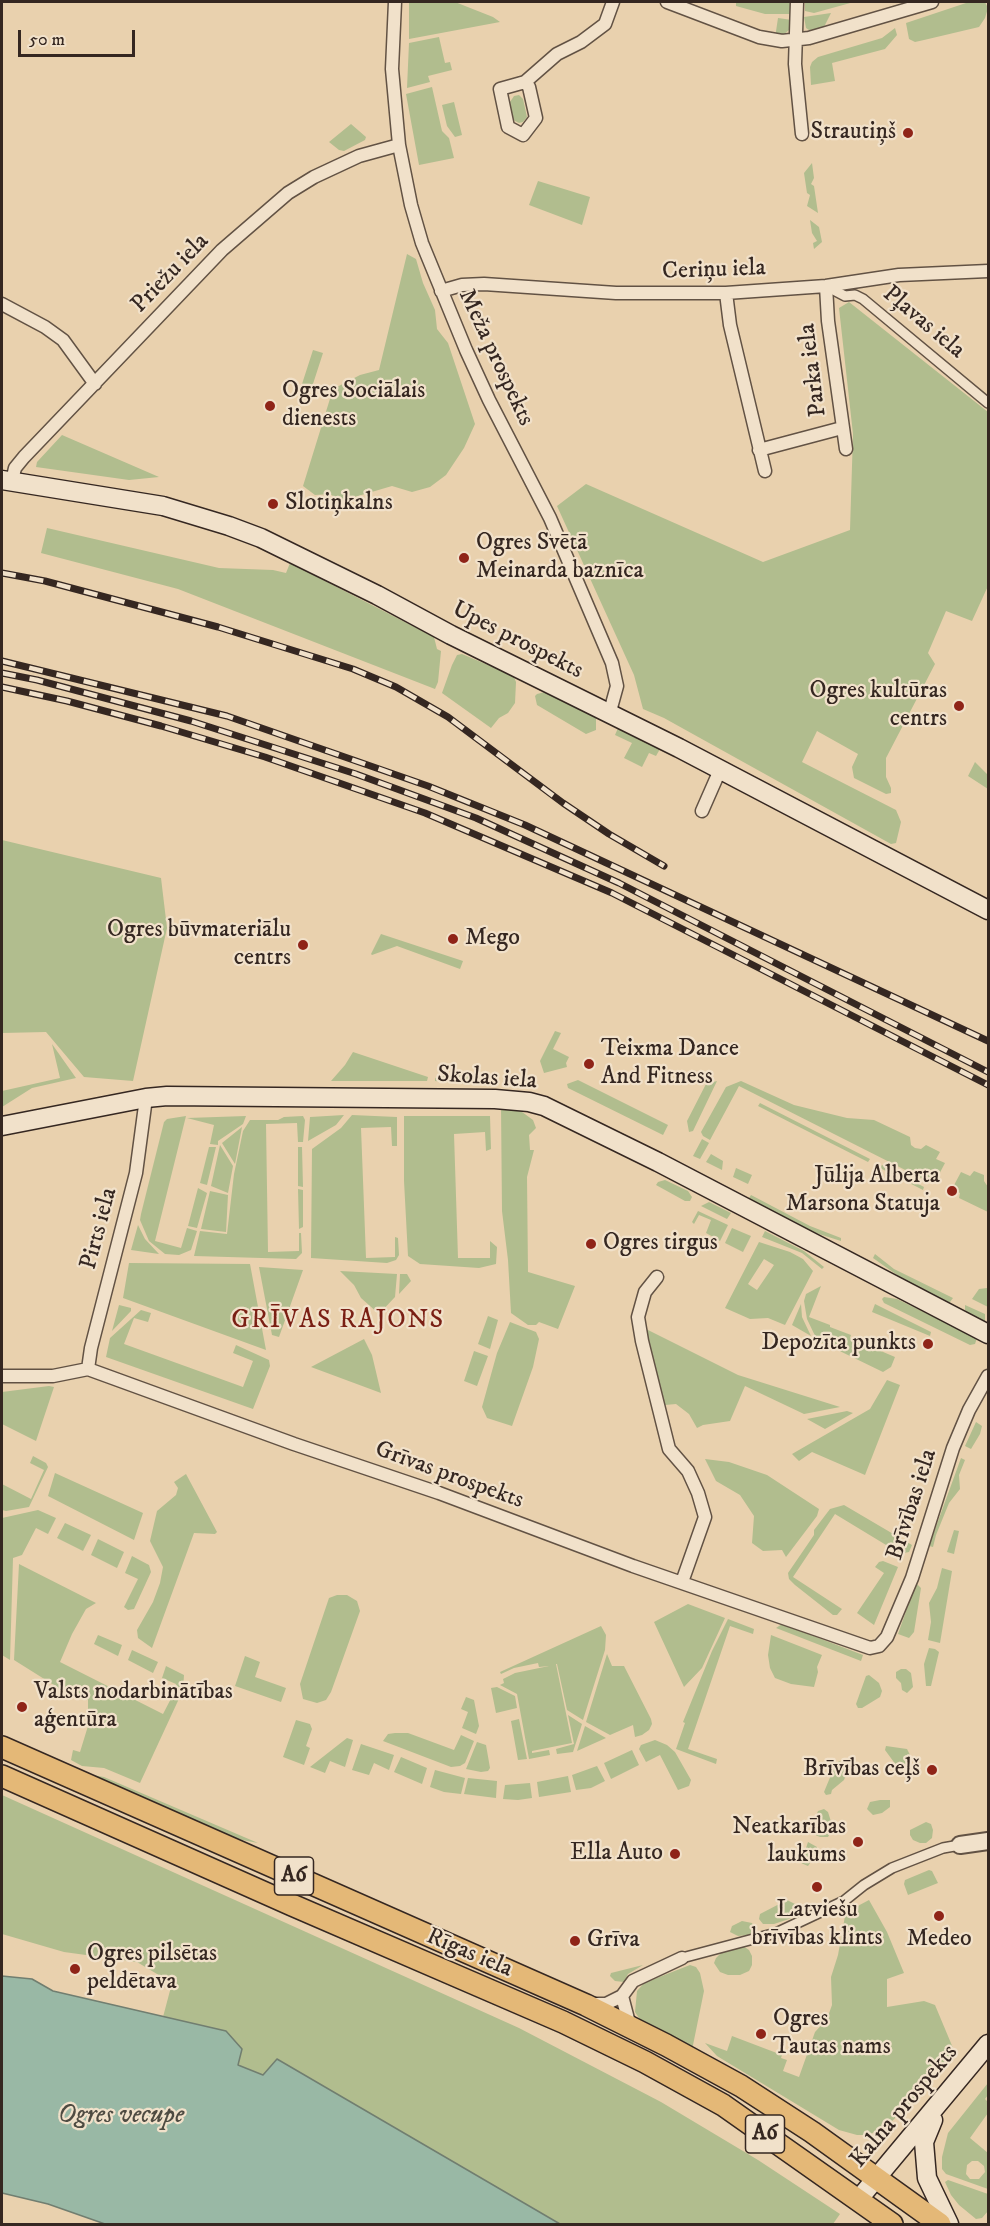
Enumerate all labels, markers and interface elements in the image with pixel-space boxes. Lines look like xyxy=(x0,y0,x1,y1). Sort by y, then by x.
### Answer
scale bar xyxy=(21,18,138,56)
text: 50 m xyxy=(29,29,65,51)
place label: Strautiņš xyxy=(811,119,896,147)
marker: Strautiņš xyxy=(901,126,915,140)
street label: Priežu iela xyxy=(126,228,216,320)
street label: Ceriņu iela xyxy=(662,255,766,287)
street label: Pļavas iela xyxy=(876,280,970,366)
street label: Meža prospekts xyxy=(451,285,539,431)
street label: Parka iela xyxy=(794,322,834,418)
place label: Ogres Sociālais dienests xyxy=(282,378,425,434)
marker: Ogres Sociālais dienests xyxy=(263,399,277,413)
place label: Slotiņkalns xyxy=(285,490,393,518)
marker: Slotiņkalns xyxy=(266,497,280,511)
place label: Ogres Svētā Meinarda baznīca xyxy=(476,530,644,586)
marker: Ogres Svētā Meinarda baznīca xyxy=(457,551,471,565)
street label: Upes prospekts xyxy=(447,596,587,686)
place label: Ogres kultūras centrs xyxy=(809,678,947,734)
marker: Ogres kultūras centrs xyxy=(952,699,966,713)
place label: Ogres būvmateriālu centrs xyxy=(107,917,291,973)
place label: Mego xyxy=(465,925,520,953)
marker: Mego xyxy=(446,932,460,946)
marker: Ogres būvmateriālu centrs xyxy=(296,938,310,952)
place label: Teixma Dance And Fitness xyxy=(601,1036,739,1092)
marker: Teixma Dance And Fitness xyxy=(582,1057,596,1071)
street label: Skolas iela xyxy=(436,1061,538,1097)
place label: Jūlija Alberta Marsona Statuja xyxy=(786,1163,940,1219)
marker: Jūlija Alberta Marsona Statuja xyxy=(945,1184,959,1198)
street label: Pirts iela xyxy=(75,1185,125,1273)
place label: Ogres tirgus xyxy=(603,1230,718,1258)
marker: Ogres tirgus xyxy=(584,1237,598,1251)
district label: GRĪVAS RAJONS xyxy=(231,1306,445,1338)
place label: Depozīta punkts xyxy=(761,1330,916,1358)
marker: Depozīta punkts xyxy=(921,1337,935,1351)
street label: Grīvas prospekts xyxy=(371,1436,527,1516)
street label: Brīvības iela xyxy=(882,1446,944,1564)
place label: Valsts nodarbinātības aģentūra xyxy=(34,1679,233,1735)
marker: Valsts nodarbinātības aģentūra xyxy=(15,1700,29,1714)
place label: Brīvības ceļš xyxy=(803,1756,920,1784)
marker: Brīvības ceļš xyxy=(925,1763,939,1777)
place label: Neatkarības laukums xyxy=(732,1814,846,1870)
marker: Neatkarības laukums xyxy=(851,1835,865,1849)
place label: Ella Auto xyxy=(570,1840,663,1868)
marker: Ella Auto xyxy=(668,1847,682,1861)
road number: A6 xyxy=(274,1857,314,1895)
marker: Latviešu brīvības klints xyxy=(810,1880,824,1894)
place label: Latviešu brīvības klints xyxy=(751,1897,883,1953)
marker: Medeo xyxy=(932,1909,946,1923)
street label: Rīgas iela xyxy=(422,1923,516,1985)
place label: Medeo xyxy=(906,1926,972,1954)
place label: Grīva xyxy=(587,1927,640,1955)
marker: Grīva xyxy=(568,1934,582,1948)
place label: Ogres pilsētas peldētava xyxy=(87,1941,217,1997)
marker: Ogres pilsētas peldētava xyxy=(68,1962,82,1976)
place label: Ogres Tautas nams xyxy=(773,2006,891,2062)
marker: Ogres Tautas nams xyxy=(754,2027,768,2041)
street label: Kalna prospekts xyxy=(845,2039,965,2175)
water label: Ogres vecupe xyxy=(58,2101,184,2133)
road number: A6 xyxy=(746,2115,784,2153)

